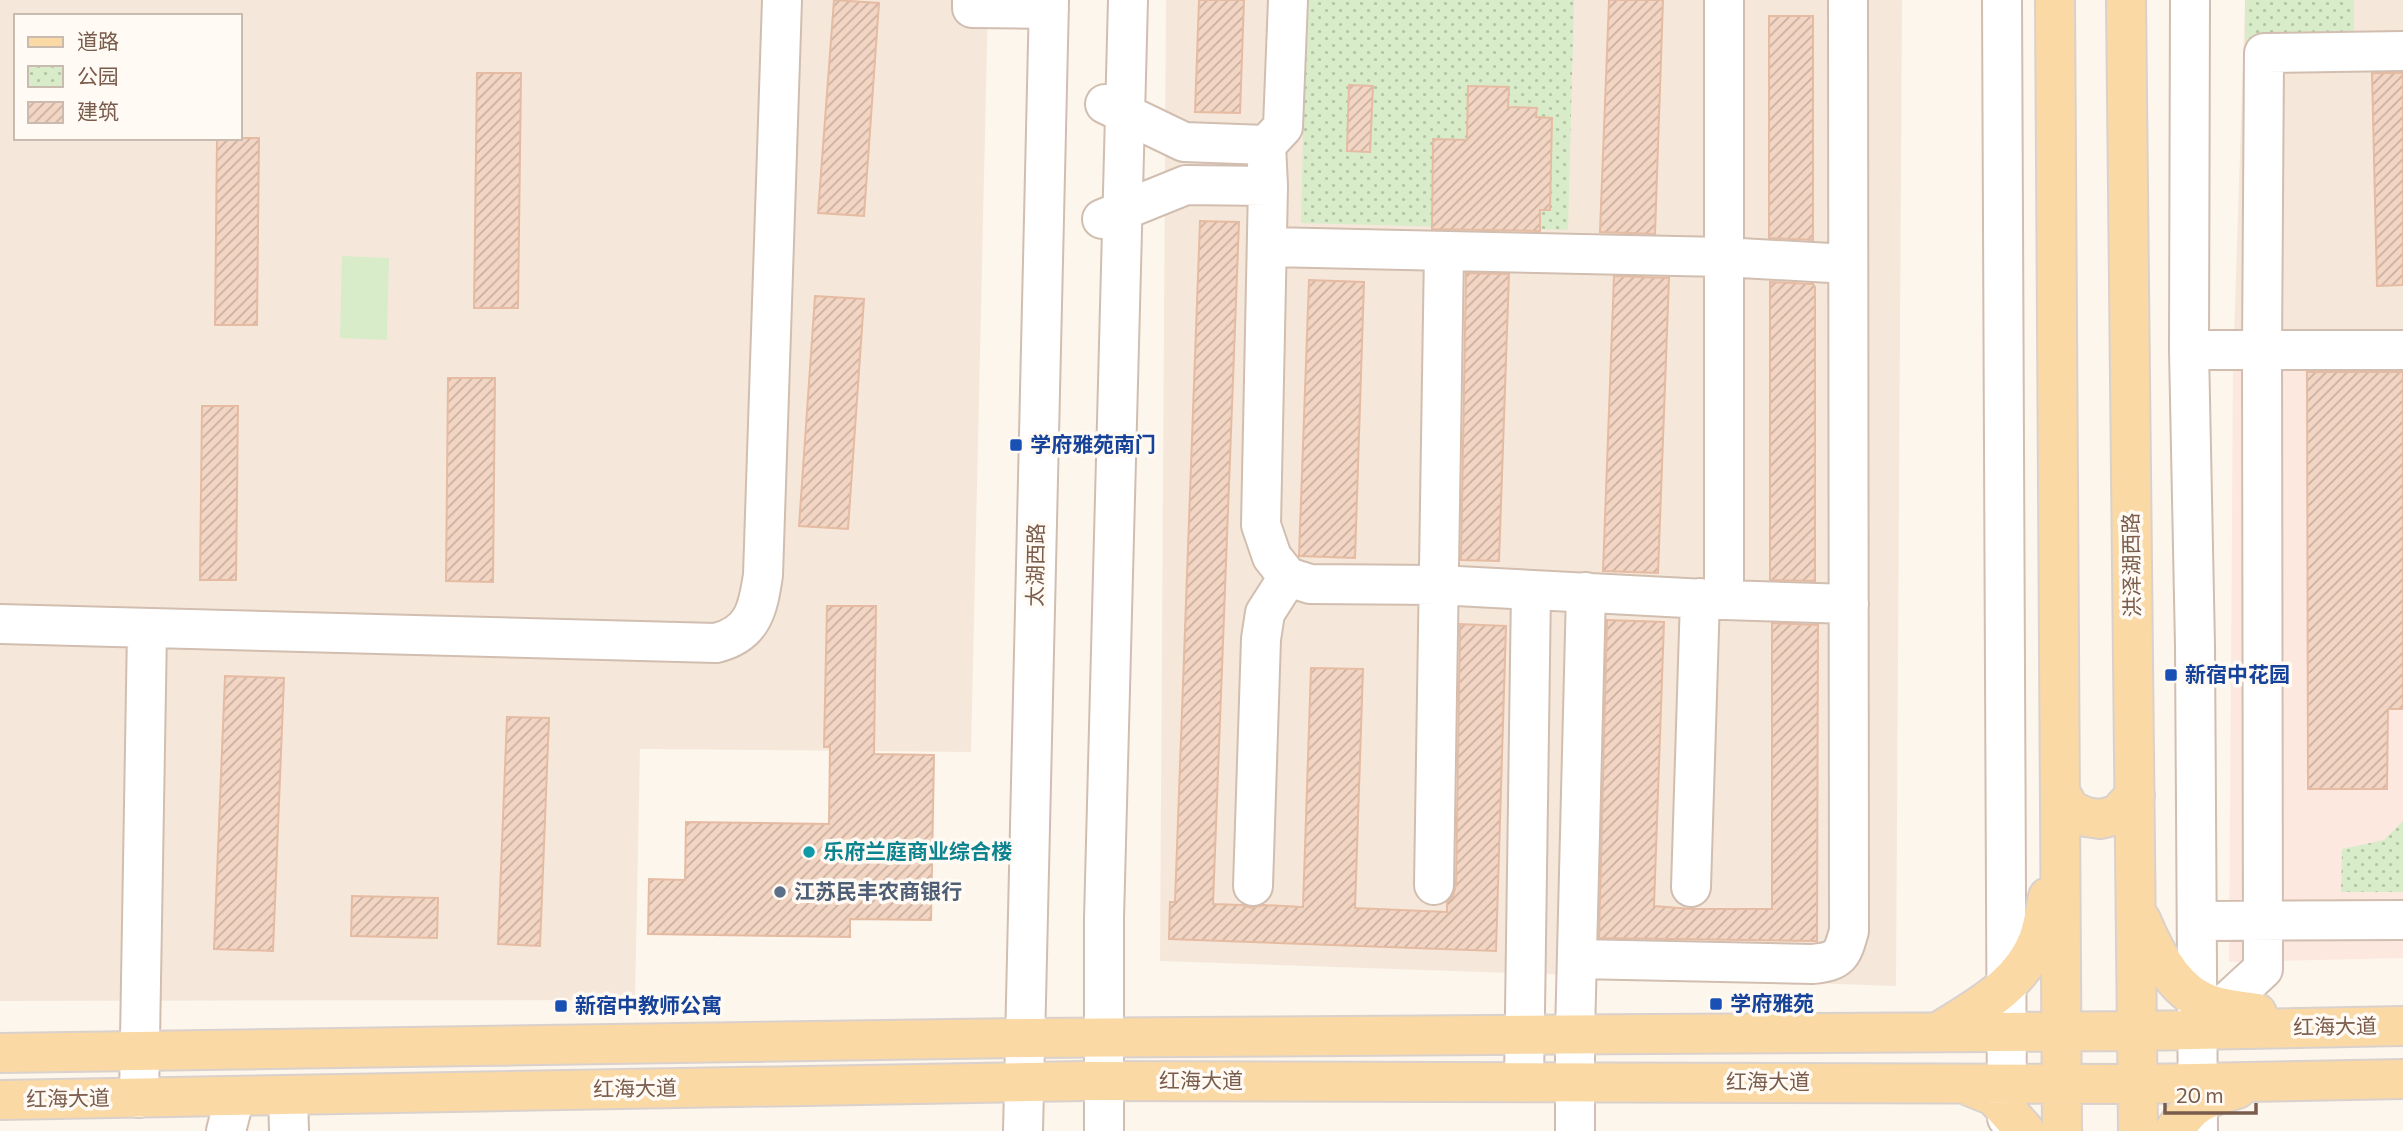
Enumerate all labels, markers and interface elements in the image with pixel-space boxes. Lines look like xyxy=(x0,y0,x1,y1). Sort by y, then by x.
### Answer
legend xyxy=(14,14,242,140)
text: 道路 xyxy=(77,28,119,53)
text: 公园 xyxy=(77,63,119,88)
text: 建筑 xyxy=(77,98,119,123)
place label: 学府雅苑南门 xyxy=(1030,431,1156,456)
marker: 学府雅苑南门 xyxy=(1008,437,1024,453)
street label: 洪泽湖西路 xyxy=(2117,512,2144,618)
street label: 太湖西路 xyxy=(1021,523,1048,607)
place label: 新宿中花园 xyxy=(2185,661,2290,686)
marker: 新宿中花园 xyxy=(2163,667,2179,683)
place label: 乐府兰庭商业综合楼 xyxy=(823,838,1012,863)
marker: 乐府兰庭商业综合楼 xyxy=(801,844,817,860)
place label: 江苏民丰农商银行 xyxy=(794,878,962,903)
marker: 江苏民丰农商银行 xyxy=(772,884,788,900)
place label: 学府雅苑 xyxy=(1730,990,1814,1015)
place label: 新宿中教师公寓 xyxy=(575,992,722,1017)
marker: 学府雅苑 xyxy=(1708,996,1724,1012)
marker: 新宿中教师公寓 xyxy=(553,998,569,1014)
street label: 红海大道 xyxy=(2293,1012,2377,1039)
street label: 红海大道 xyxy=(1159,1067,1243,1092)
street label: 红海大道 xyxy=(1726,1068,1810,1093)
scale bar xyxy=(2165,1072,2256,1116)
street label: 红海大道 xyxy=(593,1074,677,1101)
text: 20 m xyxy=(2176,1082,2224,1107)
street label: 红海大道 xyxy=(26,1084,110,1111)

